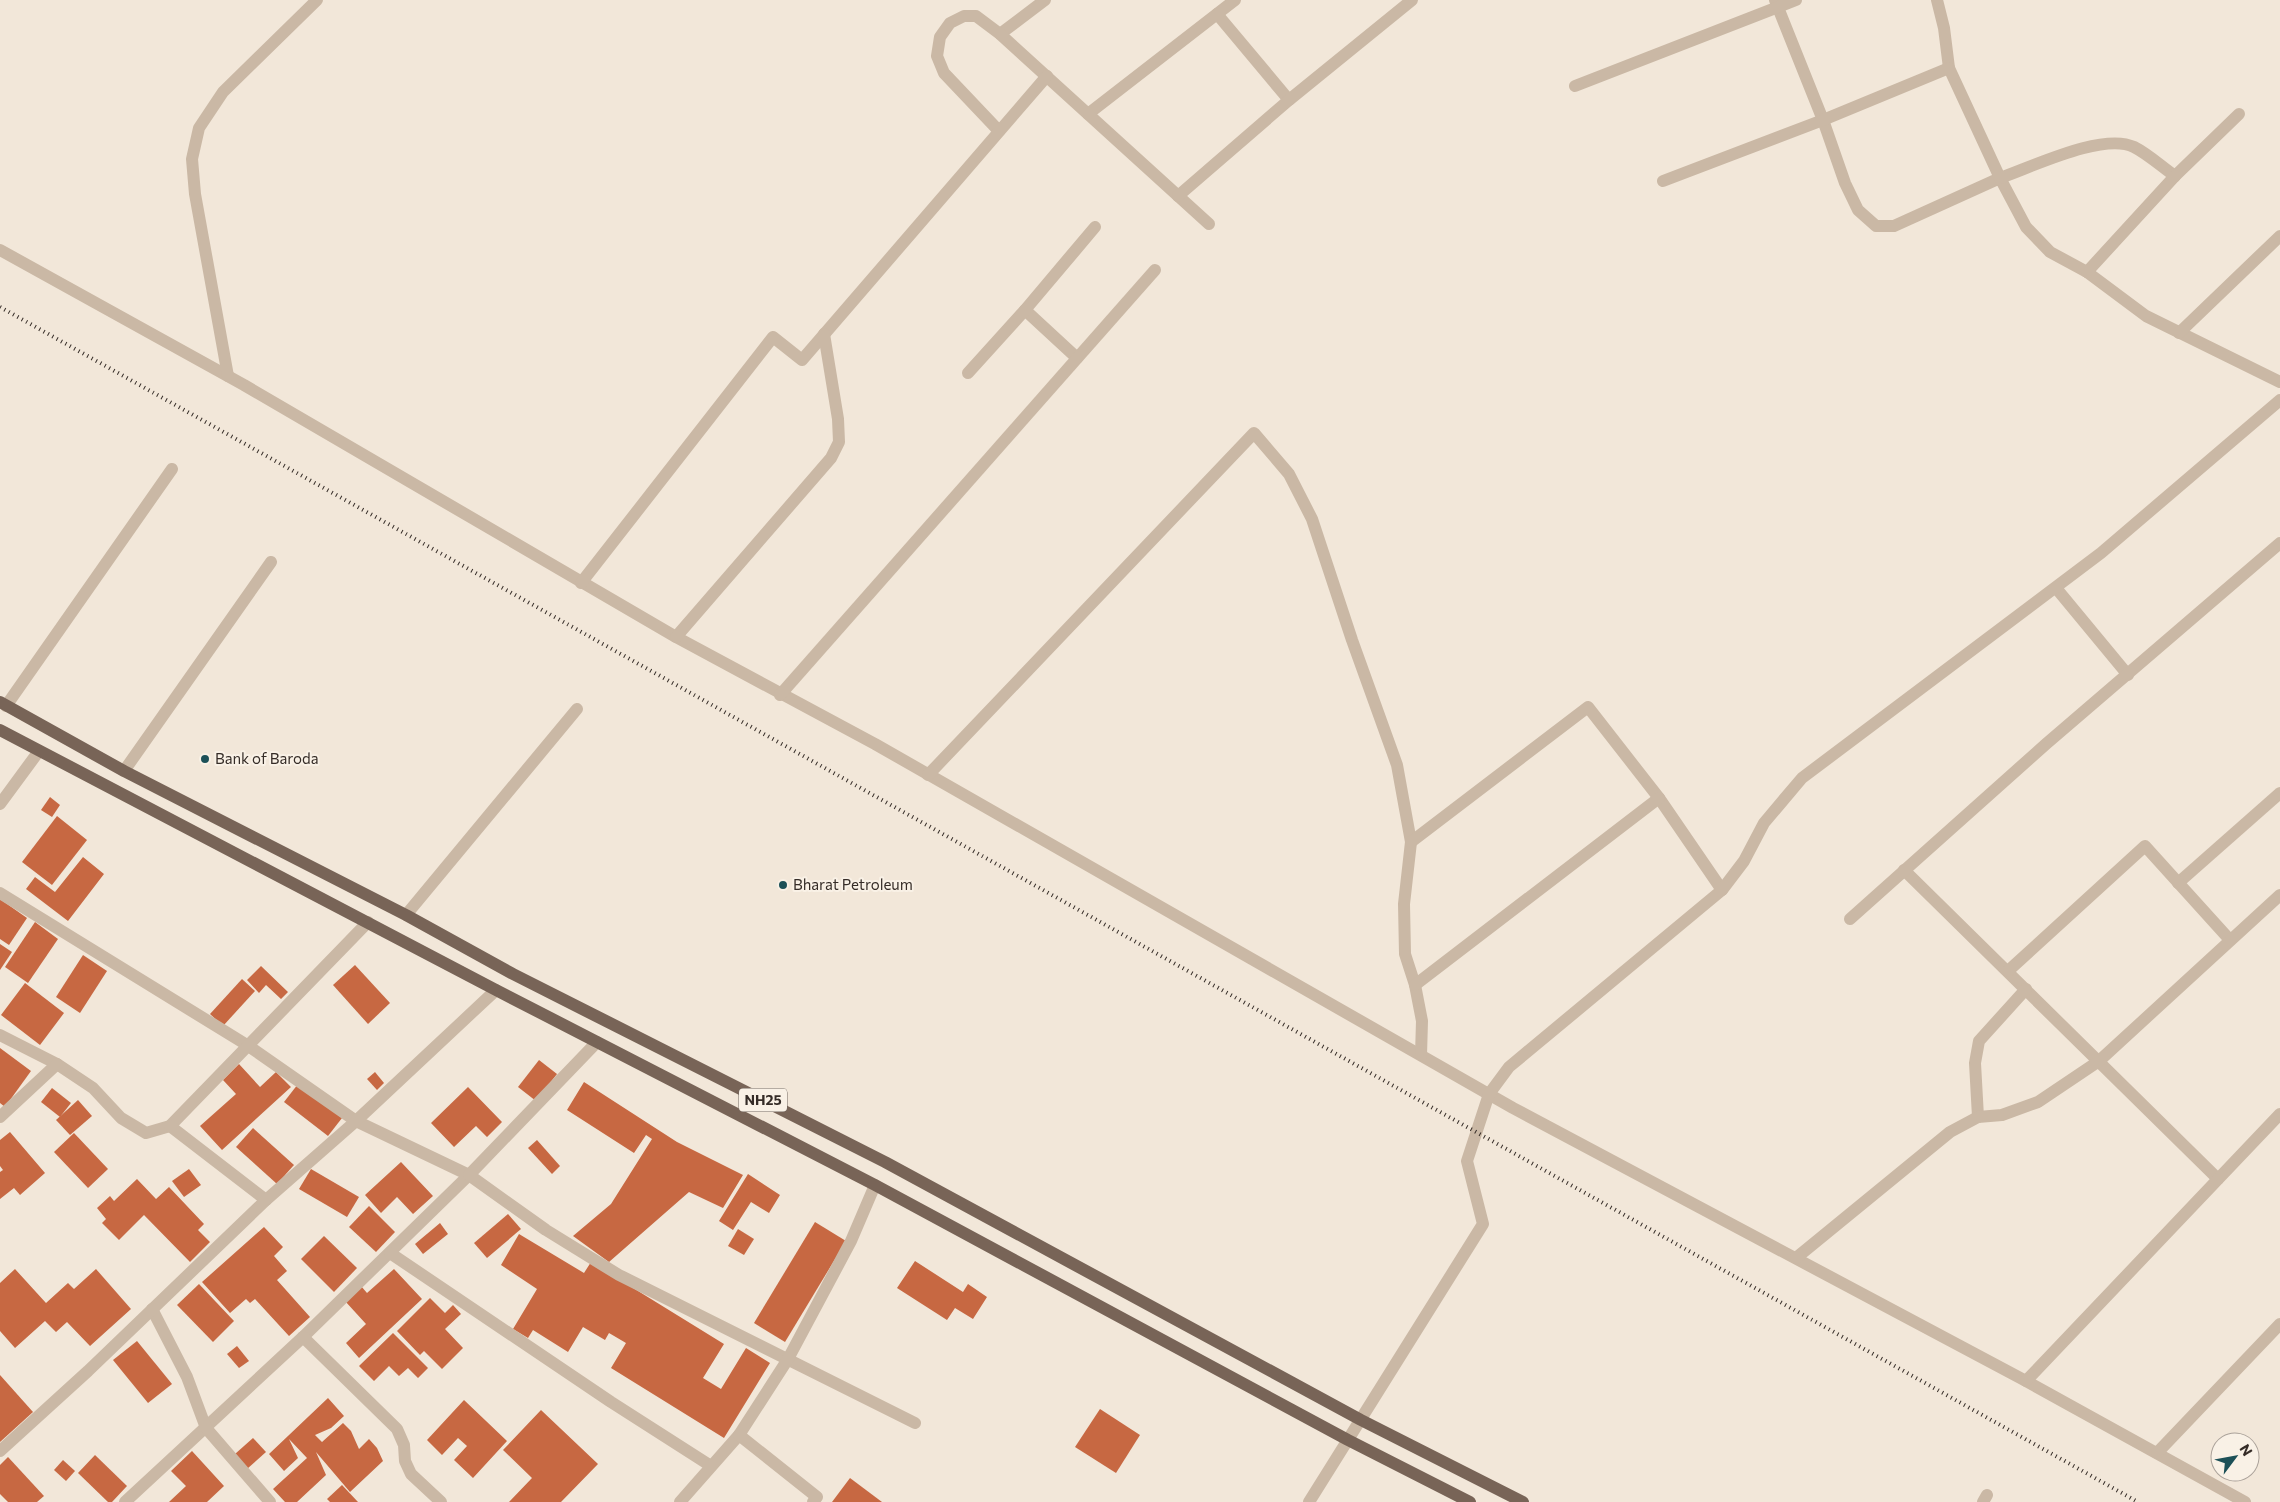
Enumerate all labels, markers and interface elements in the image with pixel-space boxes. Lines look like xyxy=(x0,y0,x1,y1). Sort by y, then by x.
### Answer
place label: Bank of Baroda xyxy=(215,749,319,767)
marker: Bank of Baroda xyxy=(199,753,211,765)
place label: Bharat Petroleum xyxy=(793,875,913,893)
marker: Bharat Petroleum xyxy=(777,879,789,891)
road number: NH25 xyxy=(739,1088,787,1112)
north arrow xyxy=(2210,1432,2260,1482)
text: N xyxy=(2236,1441,2256,1459)

